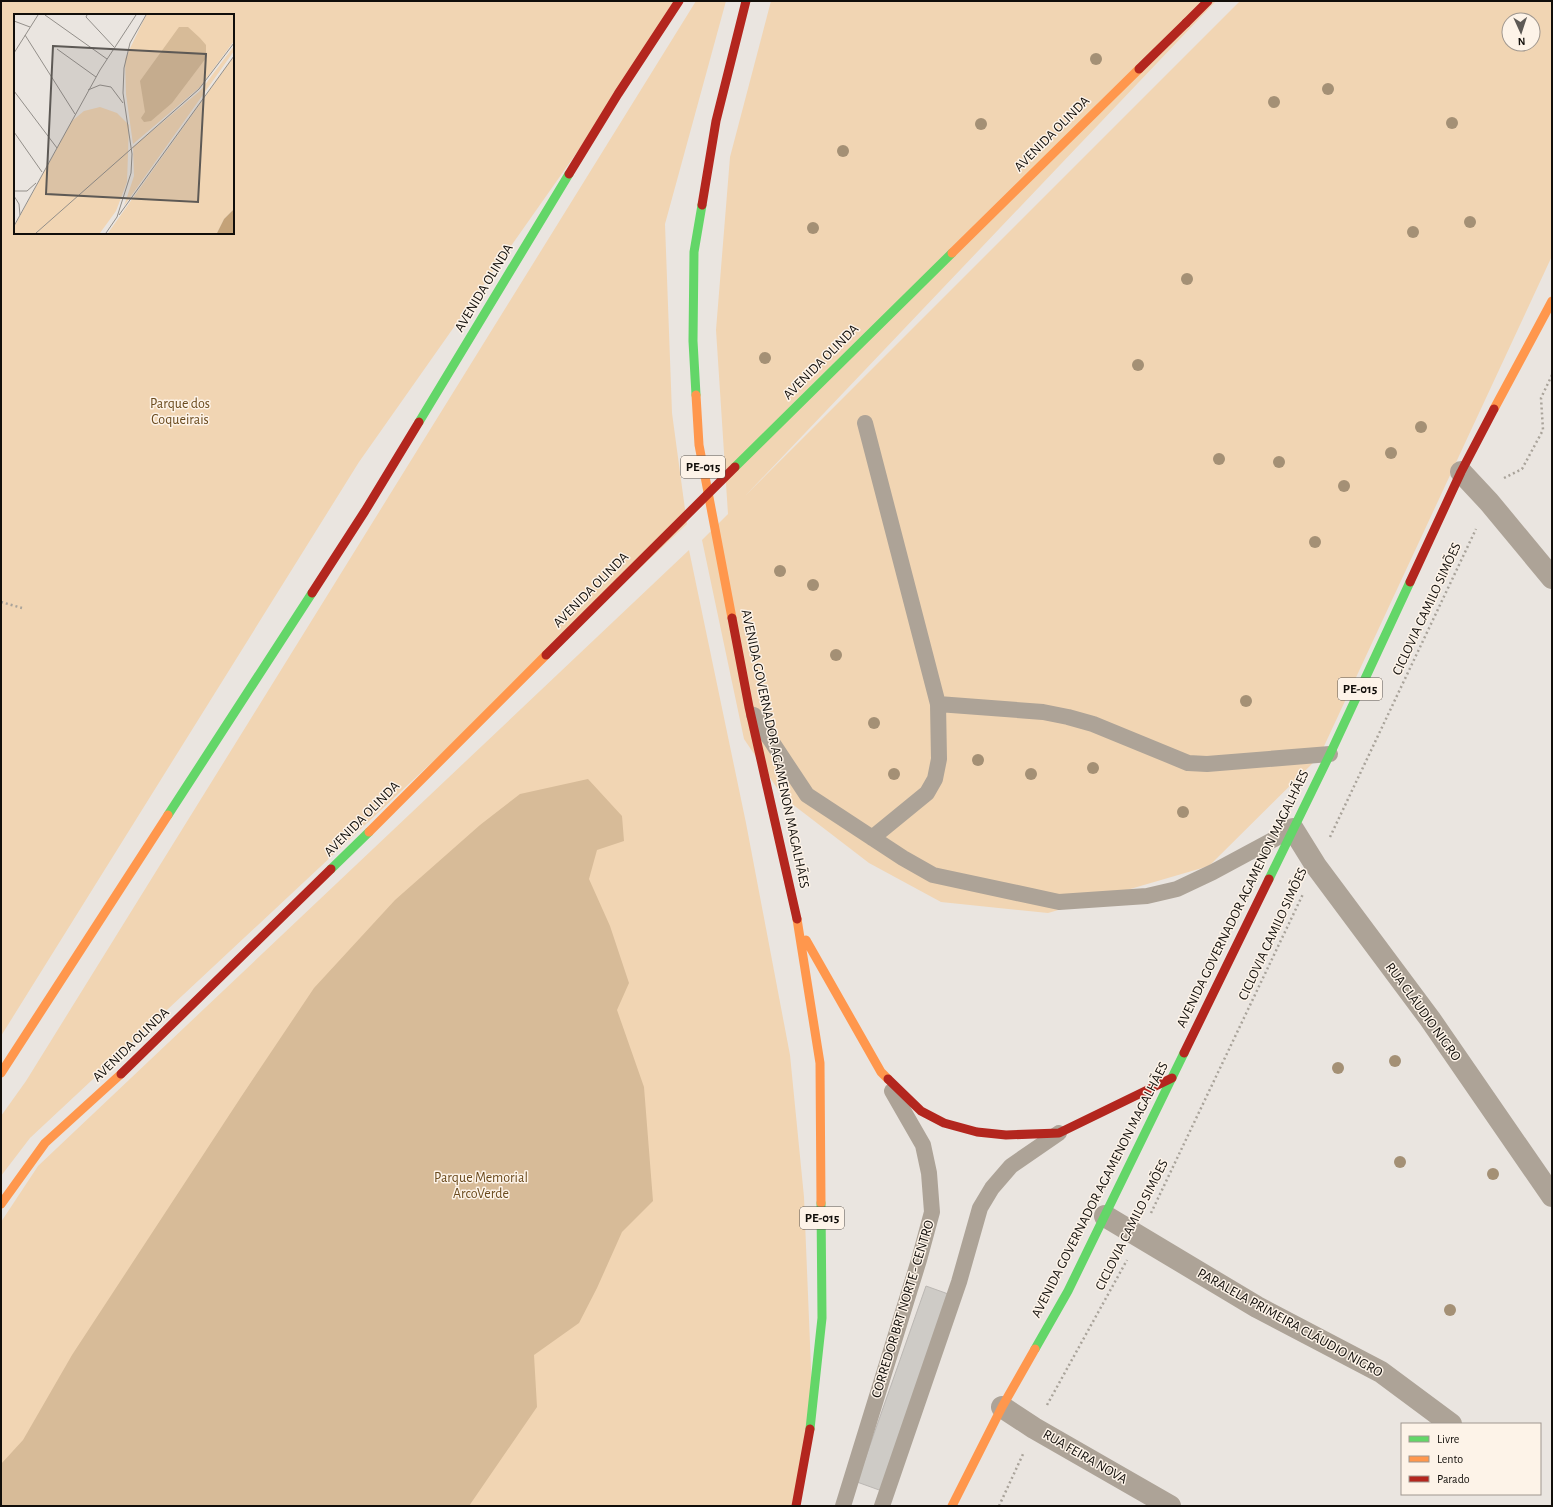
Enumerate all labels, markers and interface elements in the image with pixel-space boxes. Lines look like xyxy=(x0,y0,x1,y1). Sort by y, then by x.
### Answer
north arrow xyxy=(1501,12,1541,52)
inset map xyxy=(14,14,234,234)
text: N xyxy=(1517,36,1526,47)
street label: AVENIDA OLINDA xyxy=(1012,94,1092,174)
street label: AVENIDA OLINDA xyxy=(452,242,516,334)
street label: AVENIDA OLINDA xyxy=(781,322,861,402)
park label: Parque dos Coqueirais xyxy=(150,397,210,427)
road number: PE-015 xyxy=(681,456,725,478)
street label: CICLOVIA CAMILO SIMÕES xyxy=(1388,540,1464,677)
street label: AVENIDA OLINDA xyxy=(551,550,631,630)
street label: AVENIDA GOVERNADOR AGAMENON MAGALHÃES xyxy=(739,608,813,890)
road number: PE-015 xyxy=(1338,678,1382,700)
street label: AVENIDA GOVERNADOR AGAMENON MAGALHÃES xyxy=(1173,767,1312,1030)
street label: AVENIDA OLINDA xyxy=(322,779,402,859)
street label: CICLOVIA CAMILO SIMÕES xyxy=(1234,865,1310,1002)
street label: RUA CLÁUDIO NIGRO xyxy=(1383,958,1466,1064)
street label: AVENIDA OLINDA xyxy=(90,1005,172,1085)
street label: AVENIDA GOVERNADOR AGAMENON MAGALHÃES xyxy=(1027,1059,1171,1320)
street label: CICLOVIA CAMILO SIMÕES xyxy=(1091,1157,1171,1293)
park label: Parque Memorial ArcoVerde xyxy=(434,1171,528,1201)
road number: PE-015 xyxy=(800,1207,844,1229)
street label: CORREDOR BRT NORTE - CENTRO xyxy=(869,1218,937,1400)
street label: PARALELA PRIMEIRA CLÁUDIO NIGRO xyxy=(1195,1264,1386,1380)
legend xyxy=(1401,1423,1541,1495)
street label: RUA FEIRA NOVA xyxy=(1040,1427,1130,1487)
text: Livre xyxy=(1437,1433,1459,1445)
text: Lento xyxy=(1437,1453,1463,1465)
text: Parado xyxy=(1437,1473,1470,1485)

